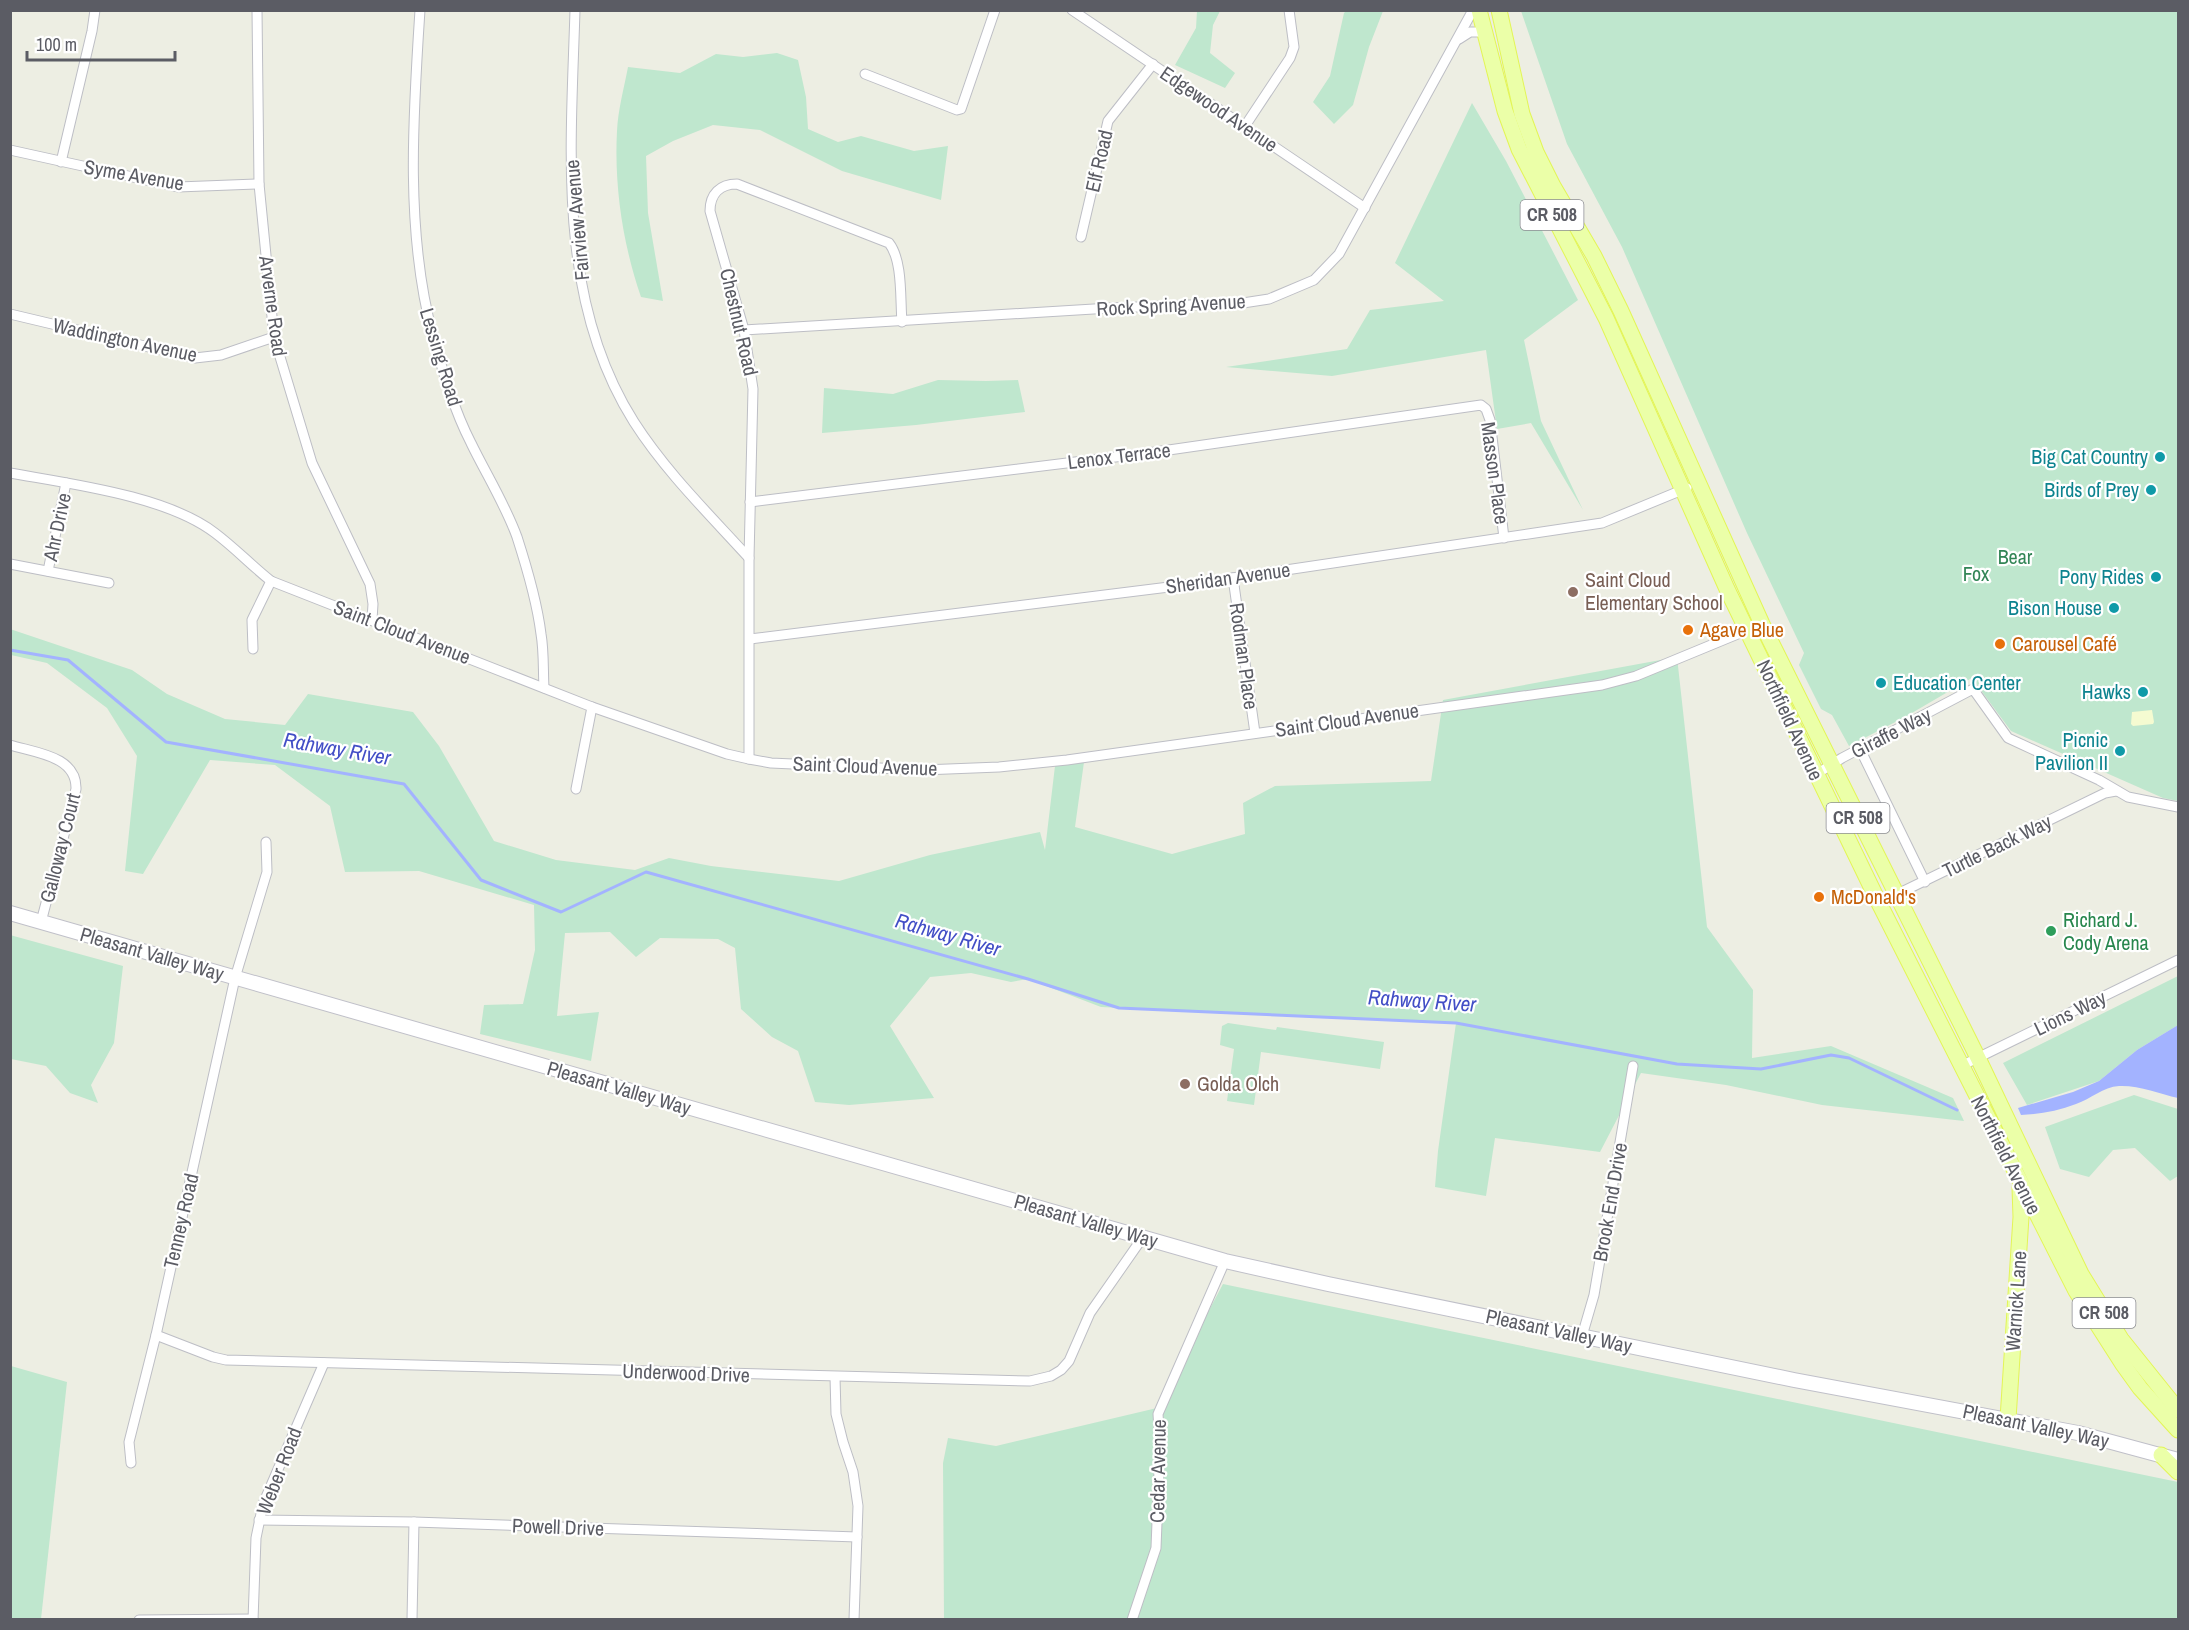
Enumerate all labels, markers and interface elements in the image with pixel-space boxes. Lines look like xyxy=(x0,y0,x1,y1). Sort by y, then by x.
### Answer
scale bar xyxy=(27,24,176,62)
text: 100 m xyxy=(36,32,77,57)
street label: Edgewood Avenue xyxy=(1155,59,1283,158)
street label: Elf Road xyxy=(1078,127,1119,195)
street label: Syme Avenue xyxy=(82,152,186,197)
street label: Fairview Avenue xyxy=(558,159,595,282)
road number: CR 508 xyxy=(1520,200,1584,230)
street label: Arverne Road xyxy=(253,253,294,358)
street label: Chestnut Road xyxy=(714,266,765,378)
street label: Rock Spring Avenue xyxy=(1096,287,1246,322)
street label: Lessing Road xyxy=(414,305,469,409)
street label: Waddington Avenue xyxy=(50,311,200,368)
street label: Masson Place xyxy=(1475,420,1516,526)
street label: Lenox Terrace xyxy=(1066,436,1172,475)
place label: Big Cat Country xyxy=(2031,443,2149,470)
marker: Big Cat Country xyxy=(2153,450,2167,464)
place label: Birds of Prey xyxy=(2044,476,2140,503)
marker: Birds of Prey xyxy=(2144,483,2158,497)
street label: Ahr Drive xyxy=(36,490,77,565)
park label: Bear xyxy=(1998,543,2033,570)
street label: Sheridan Avenue xyxy=(1164,555,1292,600)
park label: Fox xyxy=(1963,560,1990,587)
place label: Pony Rides xyxy=(2059,563,2144,590)
place label: Saint Cloud Elementary School xyxy=(1585,566,1723,616)
marker: Pony Rides xyxy=(2149,570,2163,584)
marker: Saint Cloud Elementary School xyxy=(1566,585,1580,599)
street label: Saint Cloud Avenue xyxy=(330,593,475,670)
place label: Bison House xyxy=(2008,594,2102,621)
street label: Rodman Place xyxy=(1224,601,1265,711)
marker: Bison House xyxy=(2107,601,2121,615)
place label: Agave Blue xyxy=(1699,616,1784,643)
marker: Agave Blue xyxy=(1681,623,1695,637)
place label: Carousel Café xyxy=(2012,630,2117,657)
marker: Carousel Café xyxy=(1993,637,2007,651)
street label: Northfield Avenue xyxy=(1751,655,1830,784)
place label: Education Center xyxy=(1893,669,2021,696)
marker: Education Center xyxy=(1874,676,1888,690)
place label: Hawks xyxy=(2082,678,2131,705)
marker: Hawks xyxy=(2136,685,2150,699)
street label: Saint Cloud Avenue xyxy=(1273,696,1420,743)
street label: Giraffe Way xyxy=(1846,701,1936,764)
water label: Rahway River xyxy=(281,725,394,772)
place label: Picnic Pavilion II xyxy=(2035,726,2108,776)
marker: Picnic Pavilion II xyxy=(2113,744,2127,758)
street label: Saint Cloud Avenue xyxy=(792,749,938,782)
street label: Galloway Court xyxy=(33,790,86,906)
road number: CR 508 xyxy=(1826,803,1890,833)
street label: Turtle Back Way xyxy=(1938,807,2057,884)
place label: McDonald's xyxy=(1831,883,1916,910)
marker: McDonald's xyxy=(1812,890,1826,904)
water label: Rahway River xyxy=(892,906,1005,964)
place label: Richard J. Cody Arena xyxy=(2063,906,2149,956)
street label: Pleasant Valley Way xyxy=(77,920,228,987)
marker: Richard J. Cody Arena xyxy=(2044,924,2058,938)
water label: Rahway River xyxy=(1367,982,1478,1019)
street label: Lions Way xyxy=(2029,983,2111,1042)
street label: Pleasant Valley Way xyxy=(544,1054,695,1121)
place label: Golda Olch xyxy=(1197,1070,1279,1097)
marker: Golda Olch xyxy=(1178,1077,1192,1091)
street label: Northfield Avenue xyxy=(1965,1091,2048,1219)
street label: Brook End Drive xyxy=(1586,1140,1633,1264)
street label: Tenney Road xyxy=(156,1171,205,1271)
street label: Pleasant Valley Way xyxy=(1011,1187,1162,1254)
street label: Warnick Lane xyxy=(1999,1250,2032,1352)
road number: CR 508 xyxy=(2072,1298,2136,1328)
street label: Pleasant Valley Way xyxy=(1484,1302,1635,1359)
street label: Underwood Drive xyxy=(622,1357,750,1388)
street label: Pleasant Valley Way xyxy=(1961,1397,2112,1454)
street label: Cedar Avenue xyxy=(1143,1419,1172,1523)
street label: Weber Road xyxy=(249,1423,308,1519)
street label: Powell Drive xyxy=(512,1511,604,1542)

